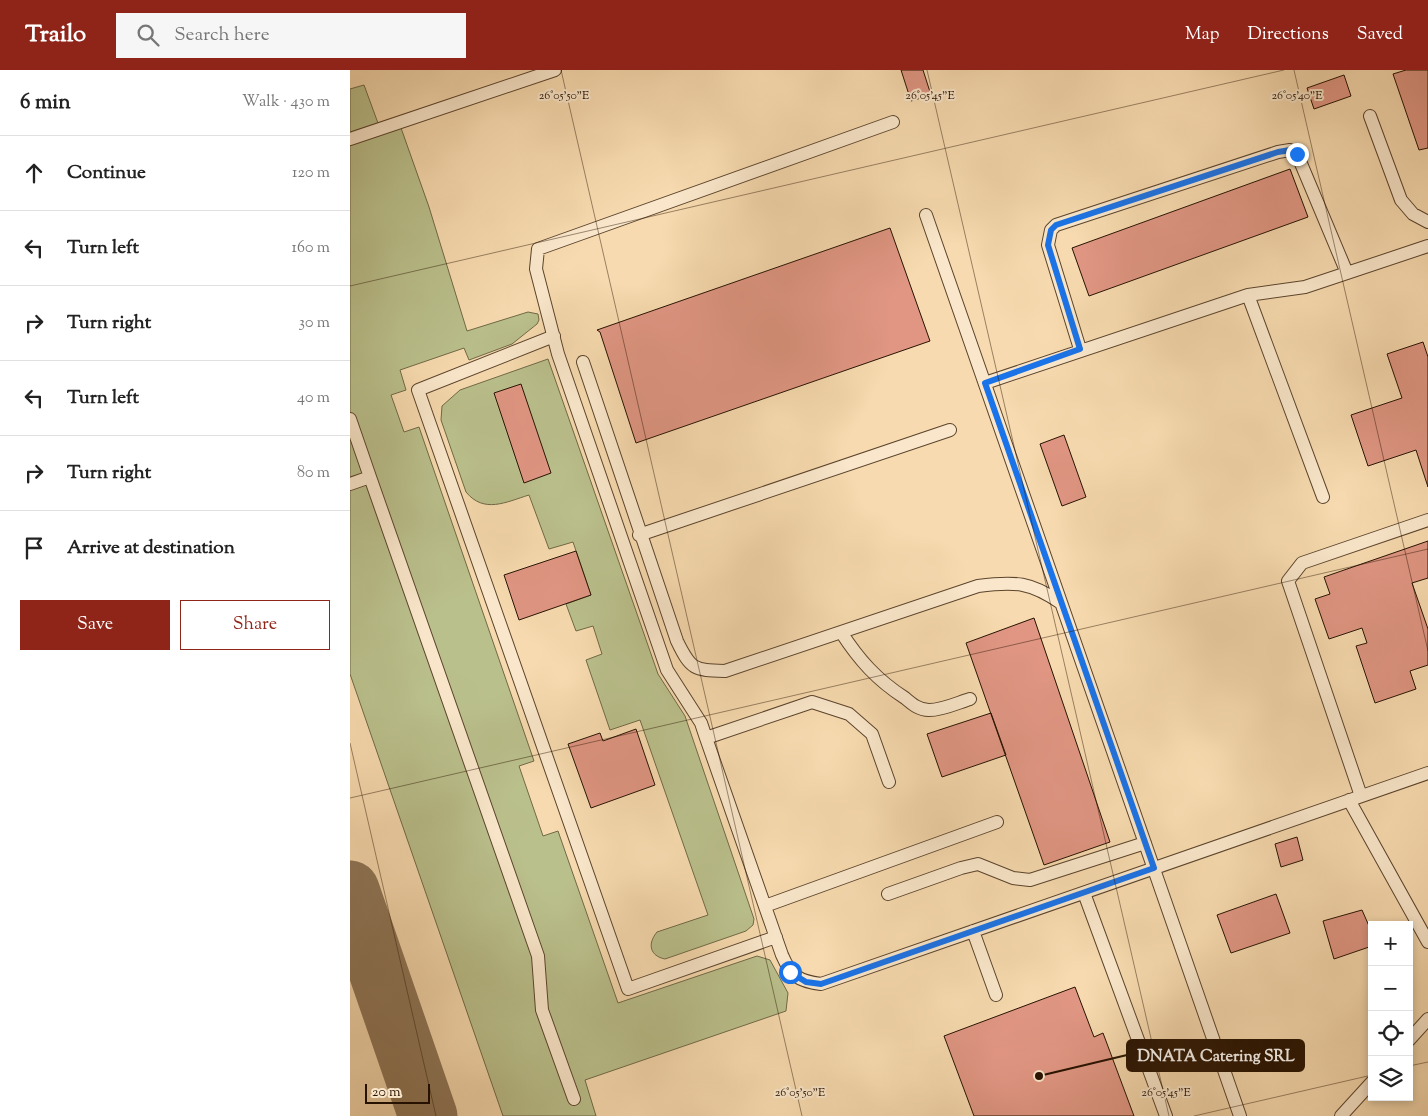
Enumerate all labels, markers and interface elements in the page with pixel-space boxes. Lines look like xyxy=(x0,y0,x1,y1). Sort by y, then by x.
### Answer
search box xyxy=(116,13,466,58)
text: Trailo xyxy=(25,18,86,52)
icon: search xyxy=(134,21,162,49)
text: Search here xyxy=(174,22,270,49)
text: Map xyxy=(1185,22,1220,48)
text: Directions xyxy=(1248,22,1329,48)
text: Saved xyxy=(1357,22,1403,48)
text: 26°05'50"E xyxy=(539,87,590,105)
text: 26°05'45"E xyxy=(905,87,955,105)
text: 26°05'40"E xyxy=(1271,87,1323,105)
text: 6 min xyxy=(20,88,71,118)
text: Walk · 430 m xyxy=(242,91,330,114)
route end xyxy=(1286,143,1309,166)
icon: ahead xyxy=(20,159,48,187)
text: Continue xyxy=(67,160,146,187)
text: 120 m xyxy=(292,162,330,185)
icon: left xyxy=(20,234,48,262)
text: Turn left xyxy=(67,235,139,262)
text: 160 m xyxy=(292,237,330,260)
icon: right xyxy=(20,309,48,337)
text: Turn right xyxy=(67,310,151,337)
text: 30 m xyxy=(299,312,330,335)
icon: left xyxy=(20,384,48,412)
text: Turn left xyxy=(67,385,139,412)
text: 40 m xyxy=(297,387,330,410)
icon: right xyxy=(20,459,48,487)
text: Turn right xyxy=(67,460,151,487)
text: 80 m xyxy=(297,462,330,485)
icon: arrive xyxy=(20,534,48,562)
text: Arrive at destination xyxy=(67,535,235,562)
button: Save xyxy=(20,600,170,650)
button: Share xyxy=(180,600,330,650)
map controls xyxy=(1368,921,1413,1101)
button: + xyxy=(1368,921,1413,966)
route start xyxy=(779,961,802,984)
button: − xyxy=(1368,966,1413,1011)
button: locate xyxy=(1368,1011,1413,1056)
callout: DNATA Catering SRL xyxy=(1127,1040,1304,1071)
text: DNATA Catering SRL xyxy=(1137,1046,1295,1069)
button: layers xyxy=(1368,1056,1413,1101)
scale bar xyxy=(365,1081,430,1104)
text: 20 m xyxy=(372,1083,401,1103)
text: 26°05'50"E xyxy=(775,1084,826,1102)
text: 26°05'45"E xyxy=(1141,1084,1191,1102)

